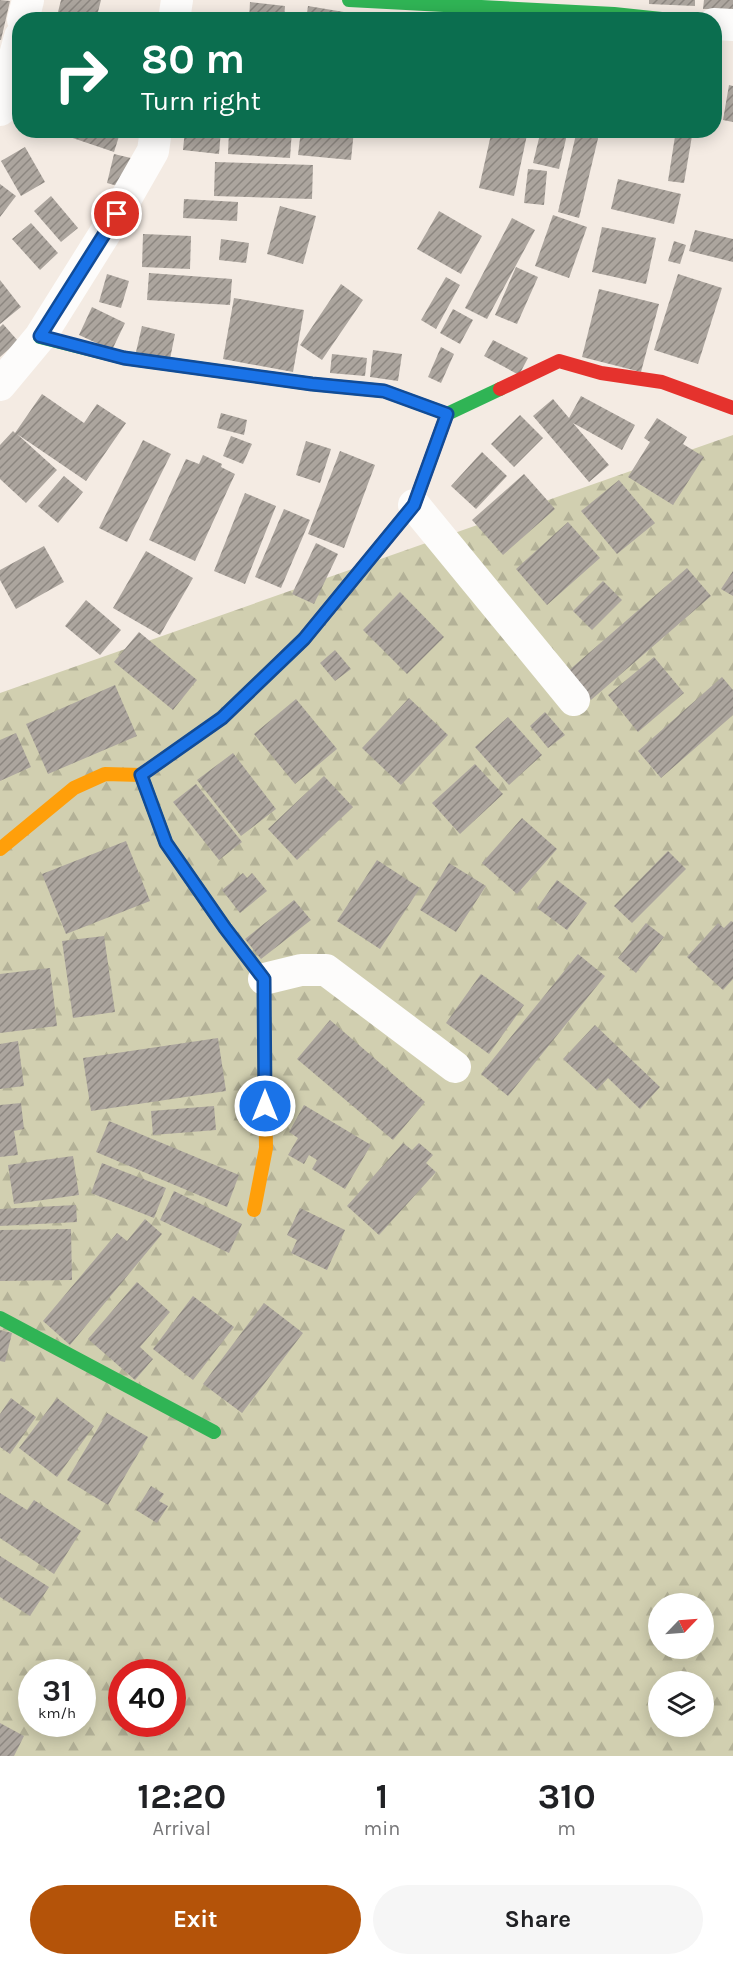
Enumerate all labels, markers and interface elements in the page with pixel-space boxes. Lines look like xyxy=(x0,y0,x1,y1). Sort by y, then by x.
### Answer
text: 80 m xyxy=(141,34,245,84)
icon: right xyxy=(42,36,120,114)
text: Turn right xyxy=(141,85,261,117)
pin xyxy=(91,188,142,239)
icon: arrive xyxy=(100,197,133,230)
position arrow xyxy=(233,1074,297,1138)
north arrow xyxy=(648,1593,714,1659)
map controls xyxy=(648,1593,714,1737)
speed limit sign: 40 xyxy=(108,1659,186,1737)
button: layers xyxy=(648,1671,714,1737)
text: 31 xyxy=(42,1673,72,1709)
text: km/h xyxy=(38,1704,76,1722)
text: 12:20 xyxy=(137,1775,226,1817)
text: 1 xyxy=(376,1775,388,1817)
text: 310 xyxy=(538,1775,596,1817)
text: Arrival xyxy=(152,1817,211,1840)
text: min xyxy=(364,1817,400,1840)
text: m xyxy=(557,1817,576,1840)
button: Exit xyxy=(30,1885,361,1954)
button: Share xyxy=(373,1885,703,1954)

